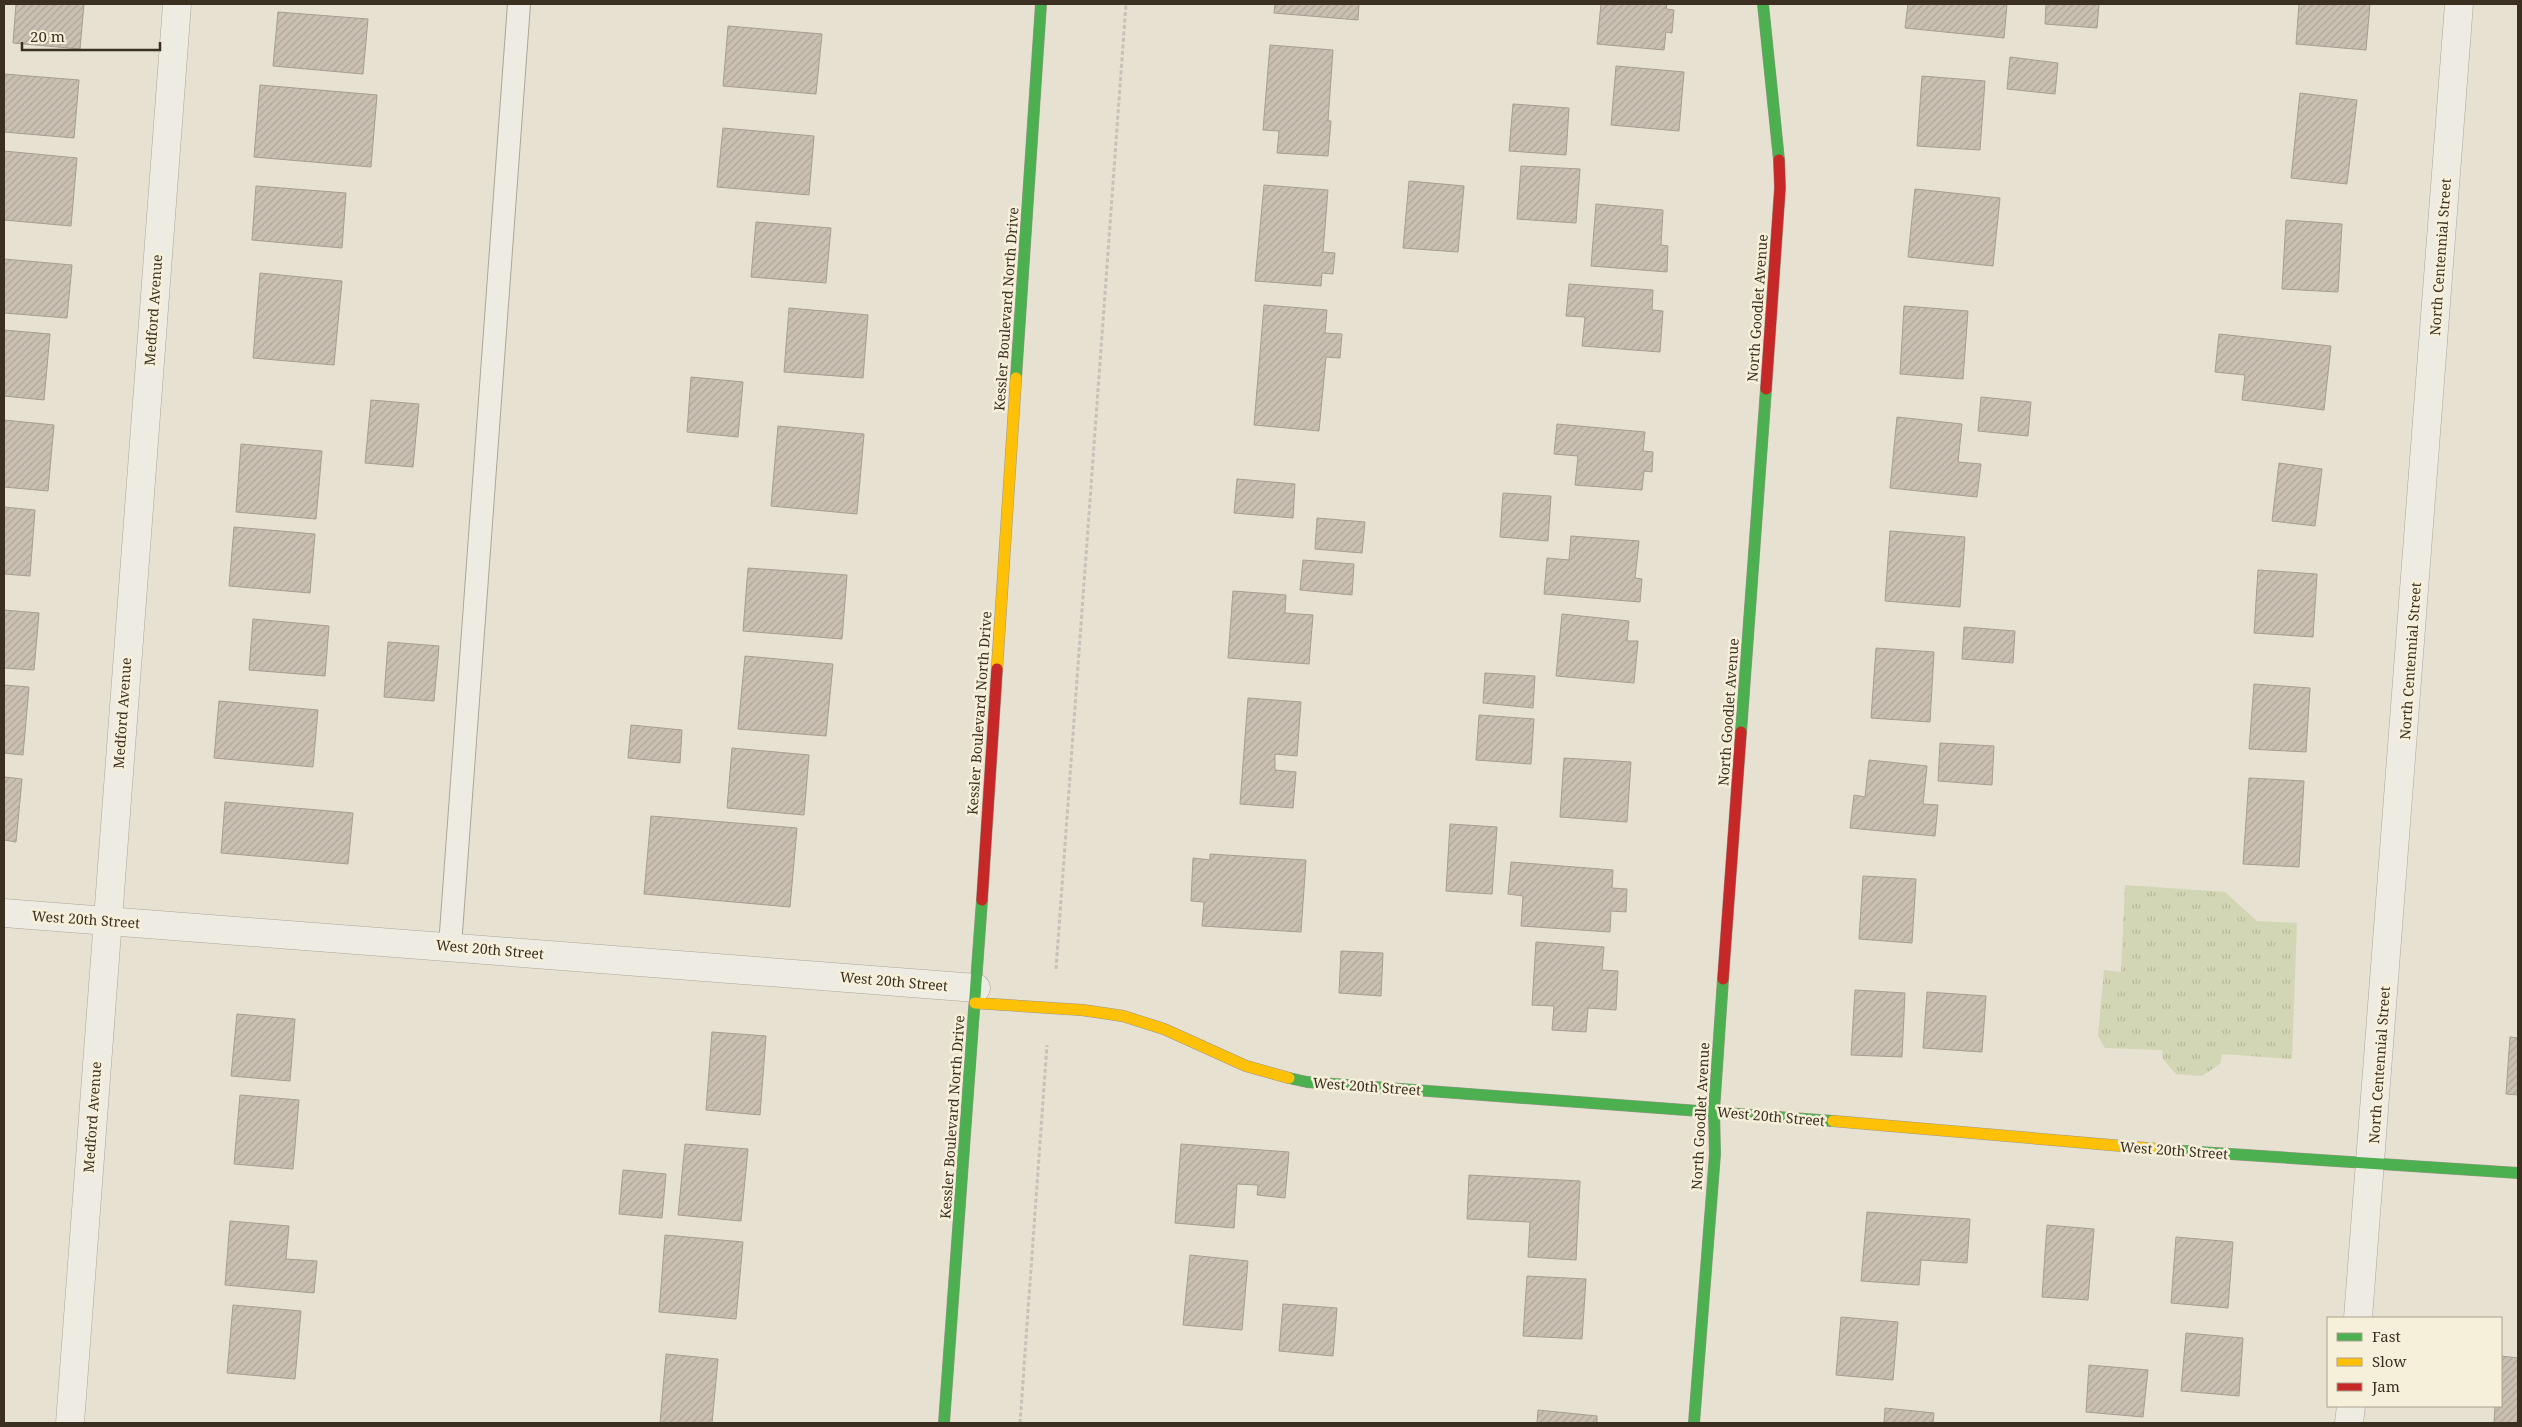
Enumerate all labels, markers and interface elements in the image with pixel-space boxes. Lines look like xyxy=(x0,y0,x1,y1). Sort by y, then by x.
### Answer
scale bar xyxy=(22,20,160,52)
text: 20 m xyxy=(30,26,65,46)
street label: North Centennial Street xyxy=(2425,178,2455,336)
street label: Kessler Boulevard North Drive xyxy=(989,207,1023,411)
street label: North Goodlet Avenue xyxy=(1742,234,1772,382)
street label: Medford Avenue xyxy=(140,254,166,366)
street label: North Centennial Street xyxy=(2395,582,2425,740)
street label: Kessler Boulevard North Drive xyxy=(962,611,996,815)
street label: North Goodlet Avenue xyxy=(1713,638,1743,786)
street label: Medford Avenue xyxy=(109,657,135,769)
street label: West 20th Street xyxy=(31,906,141,932)
street label: West 20th Street xyxy=(435,935,545,963)
street label: West 20th Street xyxy=(839,967,949,995)
street label: North Centennial Street xyxy=(2364,986,2394,1144)
street label: Kessler Boulevard North Drive xyxy=(935,1015,969,1219)
street label: North Goodlet Avenue xyxy=(1687,1042,1713,1190)
street label: Medford Avenue xyxy=(79,1061,105,1173)
street label: West 20th Street xyxy=(1312,1073,1422,1099)
street label: West 20th Street xyxy=(1716,1102,1826,1130)
street label: West 20th Street xyxy=(2119,1137,2229,1163)
legend xyxy=(2327,1317,2502,1407)
text: Fast xyxy=(2372,1326,2401,1346)
text: Slow xyxy=(2372,1351,2406,1371)
text: Jam xyxy=(2371,1376,2400,1396)

